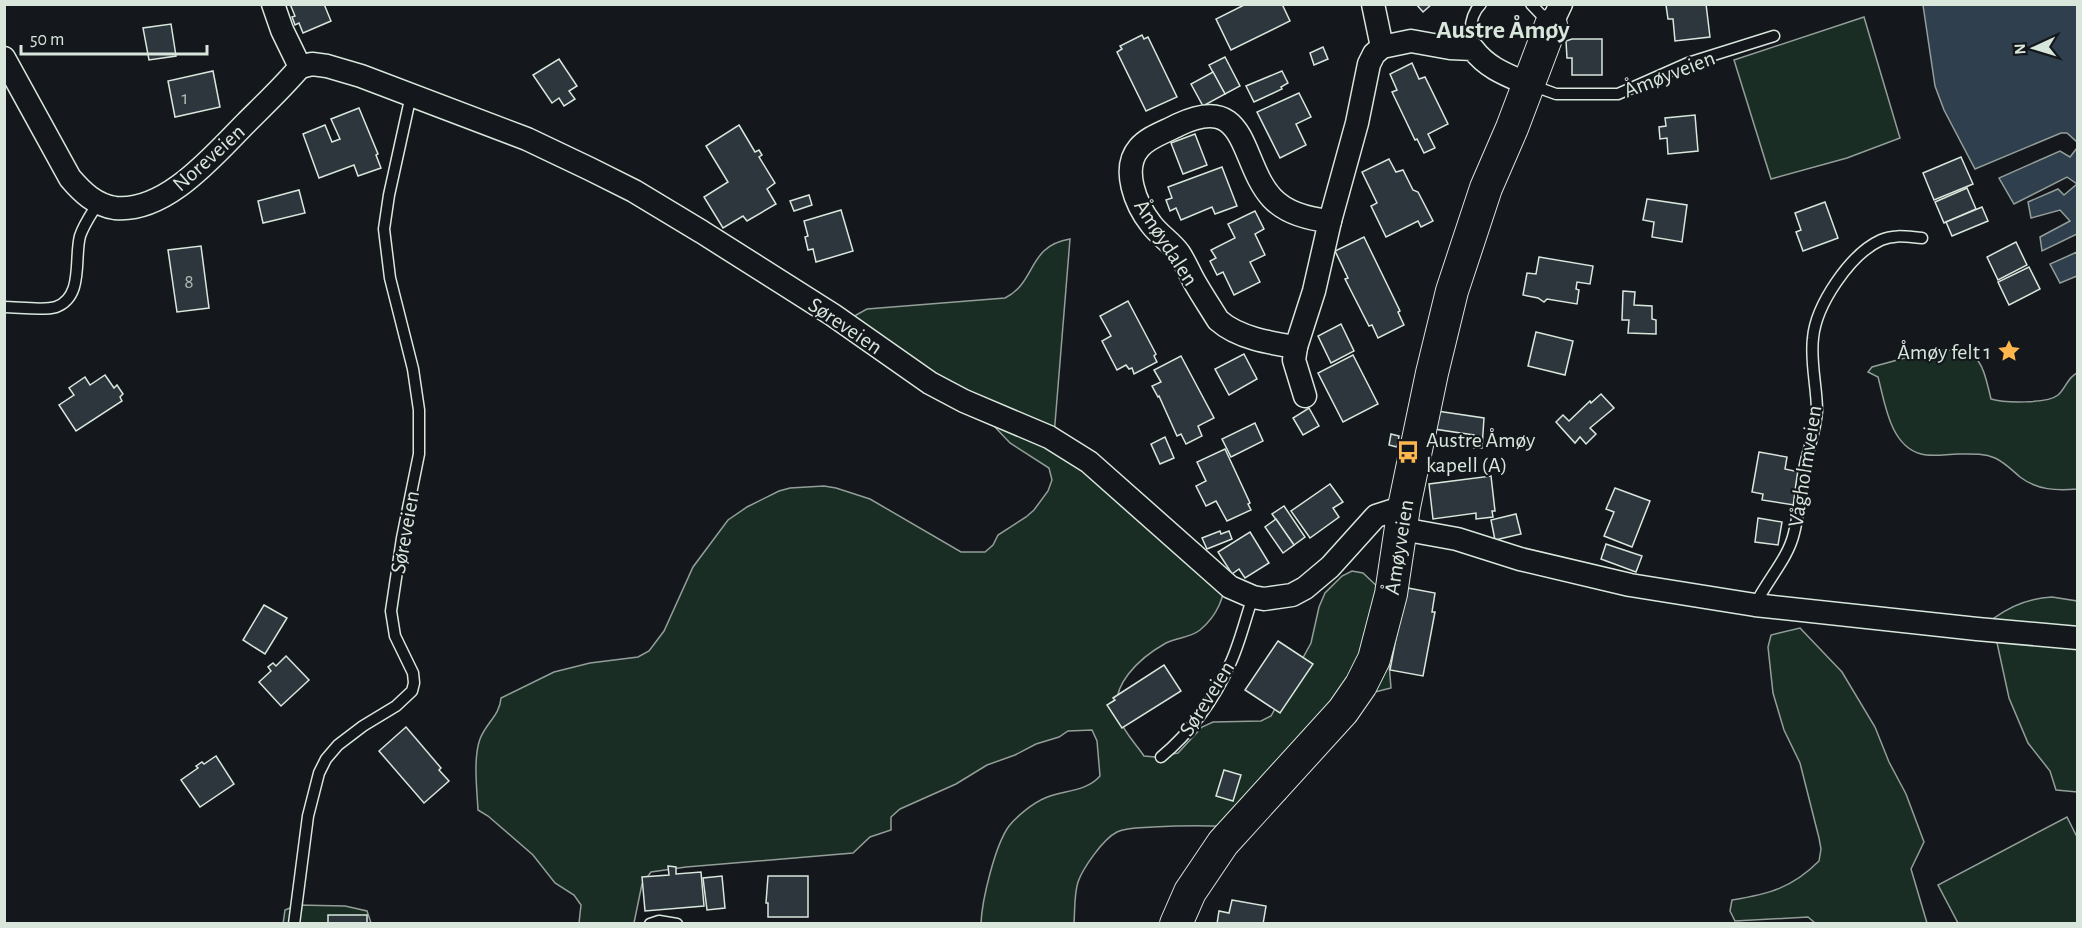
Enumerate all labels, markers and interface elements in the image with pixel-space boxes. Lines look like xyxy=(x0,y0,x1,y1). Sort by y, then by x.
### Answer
district label: Austre Åmøy xyxy=(1436,14,1570,43)
scale bar xyxy=(21,18,207,56)
north arrow xyxy=(2004,18,2064,78)
text: 50 m xyxy=(30,31,64,49)
text: N xyxy=(2012,43,2028,55)
street label: Åmøyveien xyxy=(1620,46,1718,101)
house number: 1 xyxy=(182,88,188,108)
street label: Noreveien xyxy=(168,120,249,195)
street label: Åmøydalen xyxy=(1130,195,1203,290)
house number: 8 xyxy=(184,272,194,292)
street label: Søreveien xyxy=(805,293,886,358)
place icon: Åmøy felt 1 xyxy=(1996,338,2022,364)
place label: Åmøy felt 1 xyxy=(1897,340,1991,363)
street label: Vågholmveien xyxy=(1785,404,1825,529)
place label: Austre Åmøy kapell (A) xyxy=(1426,428,1536,476)
bus stop icon: Austre Åmøy kapell (A) xyxy=(1395,439,1421,465)
street label: Søreveien xyxy=(387,489,423,575)
street label: Åmøyveien xyxy=(1380,498,1417,596)
street label: Søreveien xyxy=(1175,657,1238,740)

